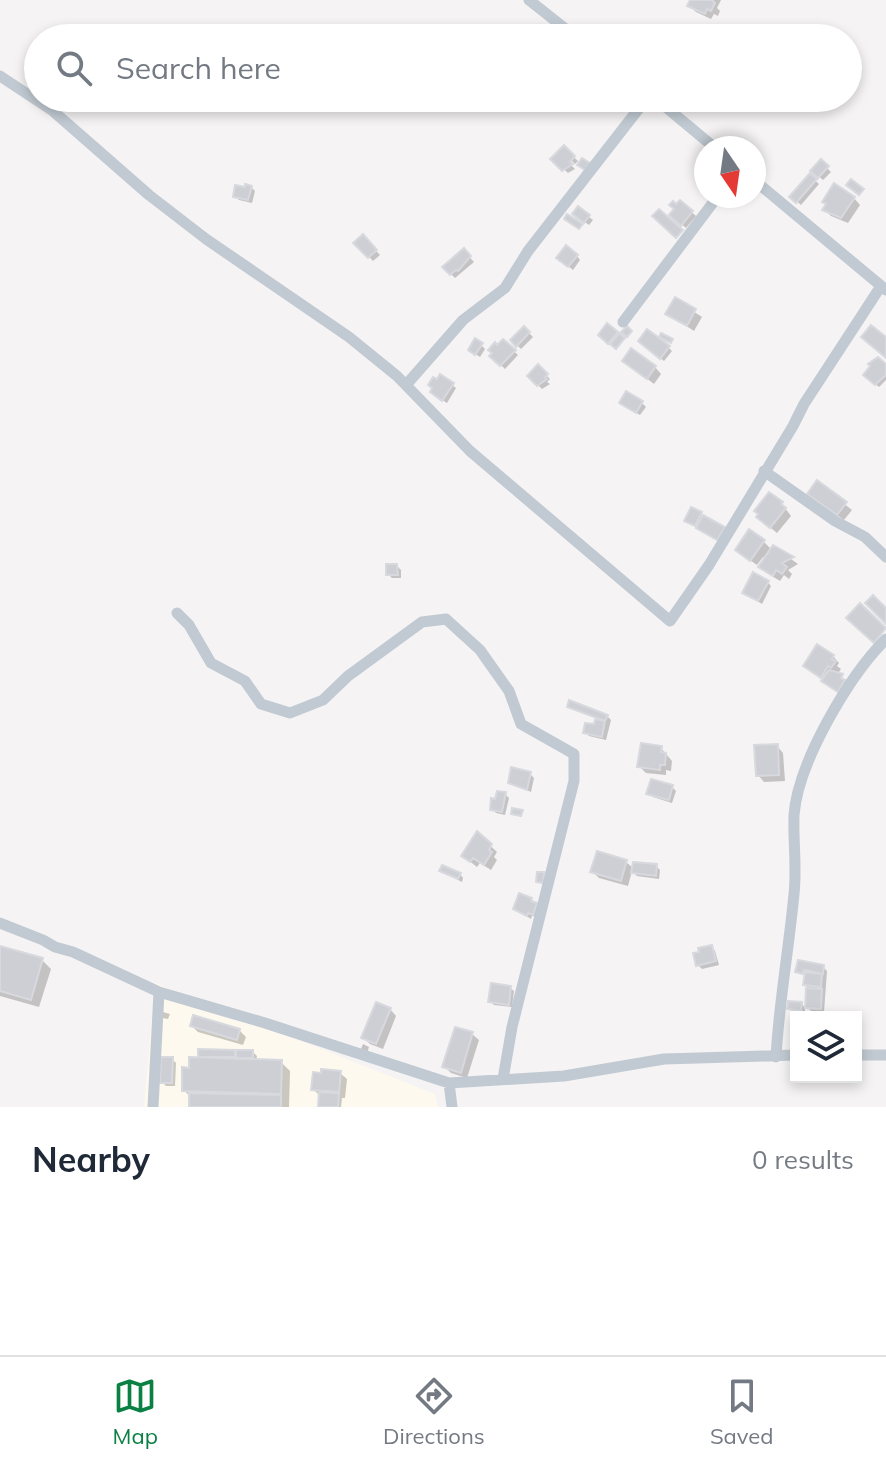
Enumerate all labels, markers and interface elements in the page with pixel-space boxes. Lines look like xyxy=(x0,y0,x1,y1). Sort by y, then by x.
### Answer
search box xyxy=(24,24,862,112)
icon: search xyxy=(52,46,96,90)
text: Search here xyxy=(116,49,281,87)
north arrow xyxy=(694,136,766,208)
map controls xyxy=(790,1011,862,1083)
button: layers xyxy=(790,1011,862,1083)
text: Nearby xyxy=(32,1138,150,1181)
text: 0 results xyxy=(752,1143,854,1176)
tab: Map xyxy=(113,1374,158,1450)
tab: Directions xyxy=(383,1374,485,1450)
tab: Saved xyxy=(710,1374,773,1450)

